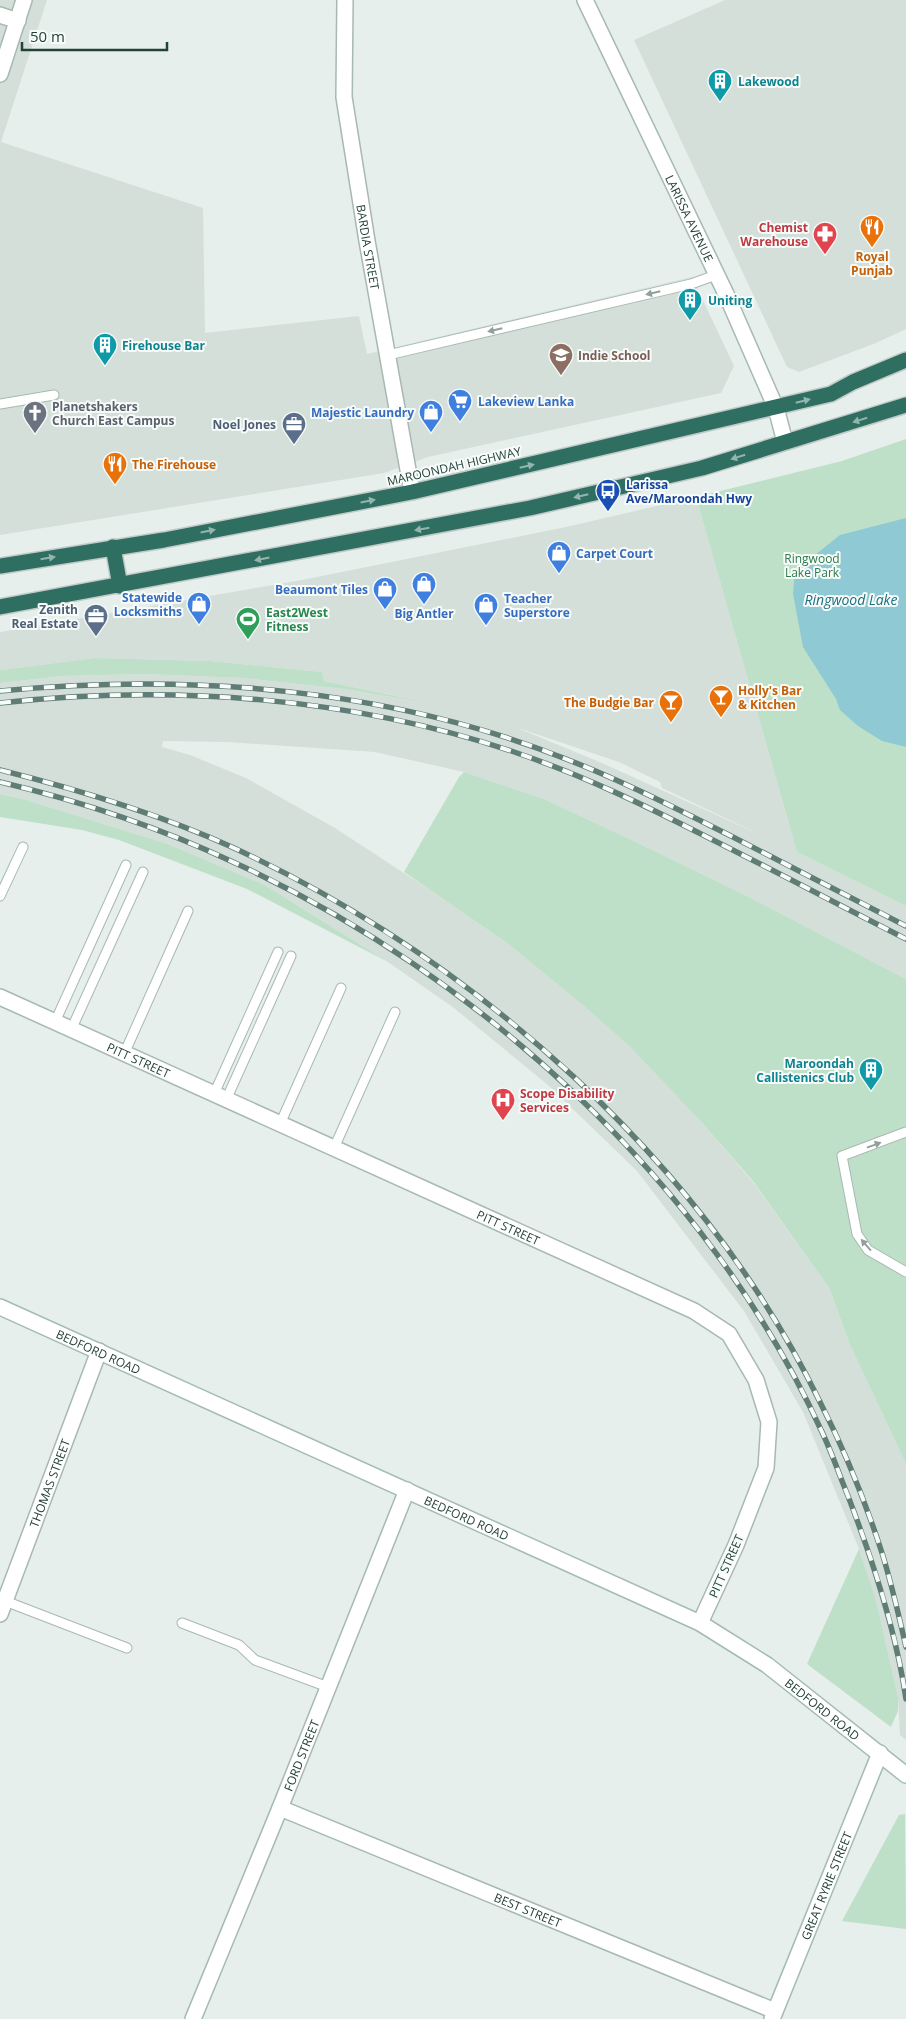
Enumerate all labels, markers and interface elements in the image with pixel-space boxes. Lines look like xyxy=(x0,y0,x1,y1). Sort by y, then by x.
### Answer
scale bar xyxy=(22,20,168,52)
text: 50 m xyxy=(30,26,65,46)
building icon: Lakewood xyxy=(707,68,733,102)
place label: Lakewood xyxy=(738,73,799,90)
street label: LARISSA AVENUE xyxy=(662,172,718,264)
street label: BARDIA STREET xyxy=(353,203,384,291)
restaurant icon: Royal Punjab xyxy=(859,214,885,248)
place label: Chemist Warehouse xyxy=(740,219,808,250)
pharmacy icon: Chemist Warehouse xyxy=(812,221,838,255)
place label: Royal Punjab xyxy=(851,248,893,279)
building icon: Uniting xyxy=(677,287,703,321)
one-way arrow xyxy=(646,289,661,297)
place label: Uniting xyxy=(708,292,752,309)
one-way arrow xyxy=(487,326,502,334)
building icon: Firehouse Bar xyxy=(92,332,118,366)
place label: Firehouse Bar xyxy=(122,337,205,354)
school or university icon: Indie School xyxy=(548,342,574,376)
place label: Indie School xyxy=(578,347,651,364)
supermarket icon: Lakeview Lanka xyxy=(447,388,473,422)
place label: Lakeview Lanka xyxy=(478,393,574,410)
one-way arrow xyxy=(796,396,811,404)
place label: Planetshakers Church East Campus xyxy=(52,398,174,429)
shop icon: Majestic Laundry xyxy=(418,399,444,433)
church icon: Planetshakers Church East Campus xyxy=(22,400,48,434)
place label: Majestic Laundry xyxy=(311,404,414,421)
office icon: Noel Jones xyxy=(281,411,307,445)
place label: Noel Jones xyxy=(213,416,276,433)
one-way arrow xyxy=(852,417,867,425)
street label: MAROONDAH HIGHWAY xyxy=(385,442,523,490)
restaurant icon: The Firehouse xyxy=(102,451,128,485)
one-way arrow xyxy=(731,453,746,461)
place label: The Firehouse xyxy=(132,456,216,473)
one-way arrow xyxy=(519,462,534,470)
place label: Larissa Ave/Maroondah Hwy xyxy=(626,476,752,507)
bus stop icon: Larissa Ave/Maroondah Hwy xyxy=(595,478,621,512)
one-way arrow xyxy=(573,492,588,500)
one-way arrow xyxy=(360,496,376,504)
one-way arrow xyxy=(413,526,429,534)
one-way arrow xyxy=(201,527,216,535)
shop icon: Carpet Court xyxy=(546,540,572,574)
place label: Carpet Court xyxy=(576,545,653,562)
park label: Ringwood Lake Park xyxy=(784,550,840,581)
one-way arrow xyxy=(40,553,56,561)
one-way arrow xyxy=(253,555,269,563)
shop icon: Big Antler xyxy=(411,571,437,605)
shop icon: Beaumont Tiles xyxy=(372,576,398,610)
place label: Beaumont Tiles xyxy=(275,581,368,598)
place label: Statewide Locksmiths xyxy=(114,589,182,620)
place label: Teacher Superstore xyxy=(504,590,570,621)
water label: Ringwood Lake xyxy=(805,590,897,609)
shop icon: Statewide Locksmiths xyxy=(186,591,212,625)
shop icon: Teacher Superstore xyxy=(473,592,499,626)
place label: Zenith Real Estate xyxy=(12,601,78,632)
office icon: Zenith Real Estate xyxy=(83,603,109,637)
place label: East2West Fitness xyxy=(266,604,328,635)
place label: Big Antler xyxy=(394,605,454,622)
sports icon: East2West Fitness xyxy=(235,606,261,640)
place label: Holly's Bar & Kitchen xyxy=(738,682,802,713)
bar icon: Holly's Bar & Kitchen xyxy=(708,684,734,718)
bar icon: The Budgie Bar xyxy=(658,689,684,723)
place label: The Budgie Bar xyxy=(564,694,655,711)
street label: PITT STREET xyxy=(104,1038,173,1081)
place label: Maroondah Callistenics Club xyxy=(756,1055,854,1086)
building icon: Maroondah Callistenics Club xyxy=(858,1057,884,1091)
place label: Scope Disability Services xyxy=(520,1085,615,1116)
hospital icon: Scope Disability Services xyxy=(490,1087,516,1121)
one-way arrow xyxy=(867,1140,882,1148)
street label: PITT STREET xyxy=(474,1205,543,1249)
one-way arrow xyxy=(860,1240,872,1252)
street label: BEDFORD ROAD xyxy=(53,1325,143,1378)
street label: THOMAS STREET xyxy=(25,1436,74,1530)
street label: BEDFORD ROAD xyxy=(422,1491,512,1544)
street label: PITT STREET xyxy=(705,1531,748,1600)
street label: BEDFORD ROAD xyxy=(782,1674,864,1744)
street label: FORD STREET xyxy=(279,1717,323,1793)
street label: GREAT RYRIE STREET xyxy=(797,1829,856,1942)
street label: BEST STREET xyxy=(492,1888,565,1931)

